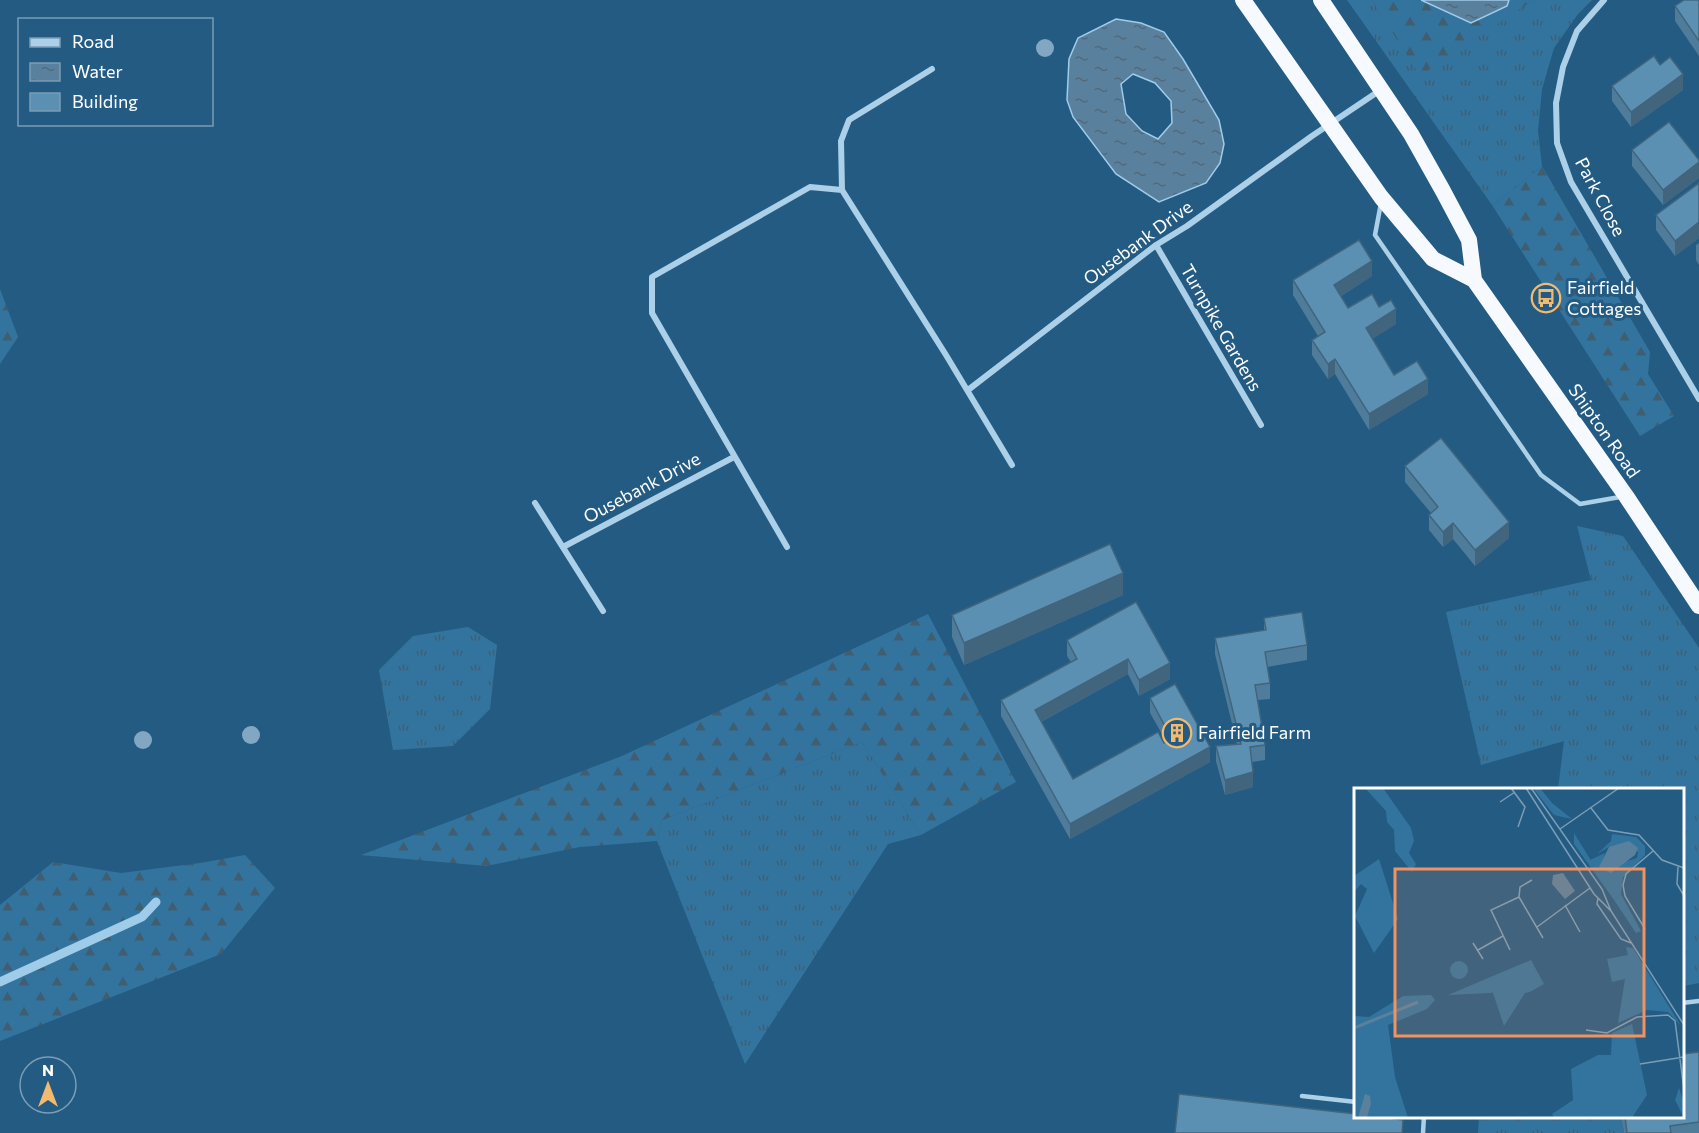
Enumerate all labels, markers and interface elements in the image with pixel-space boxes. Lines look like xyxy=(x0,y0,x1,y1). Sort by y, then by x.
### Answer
legend xyxy=(18,18,213,126)
text: Road xyxy=(72,30,114,52)
text: Water xyxy=(72,60,123,82)
text: Building xyxy=(72,90,138,112)
street label: Park Close xyxy=(1571,153,1631,240)
street label: Ousebank Drive xyxy=(1079,195,1196,289)
street label: Turnpike Gardens xyxy=(1177,260,1267,395)
place label: Fairfield Cottages xyxy=(1567,276,1641,319)
bus stop icon: Fairfield Cottages xyxy=(1530,282,1562,314)
street label: Shipton Road xyxy=(1564,379,1645,482)
street label: Ousebank Drive xyxy=(579,447,704,527)
building icon: Fairfield Farm xyxy=(1161,717,1193,749)
place label: Fairfield Farm xyxy=(1198,721,1311,743)
inset map xyxy=(1354,788,1684,1118)
north arrow xyxy=(18,1055,78,1115)
text: N xyxy=(42,1060,54,1079)

